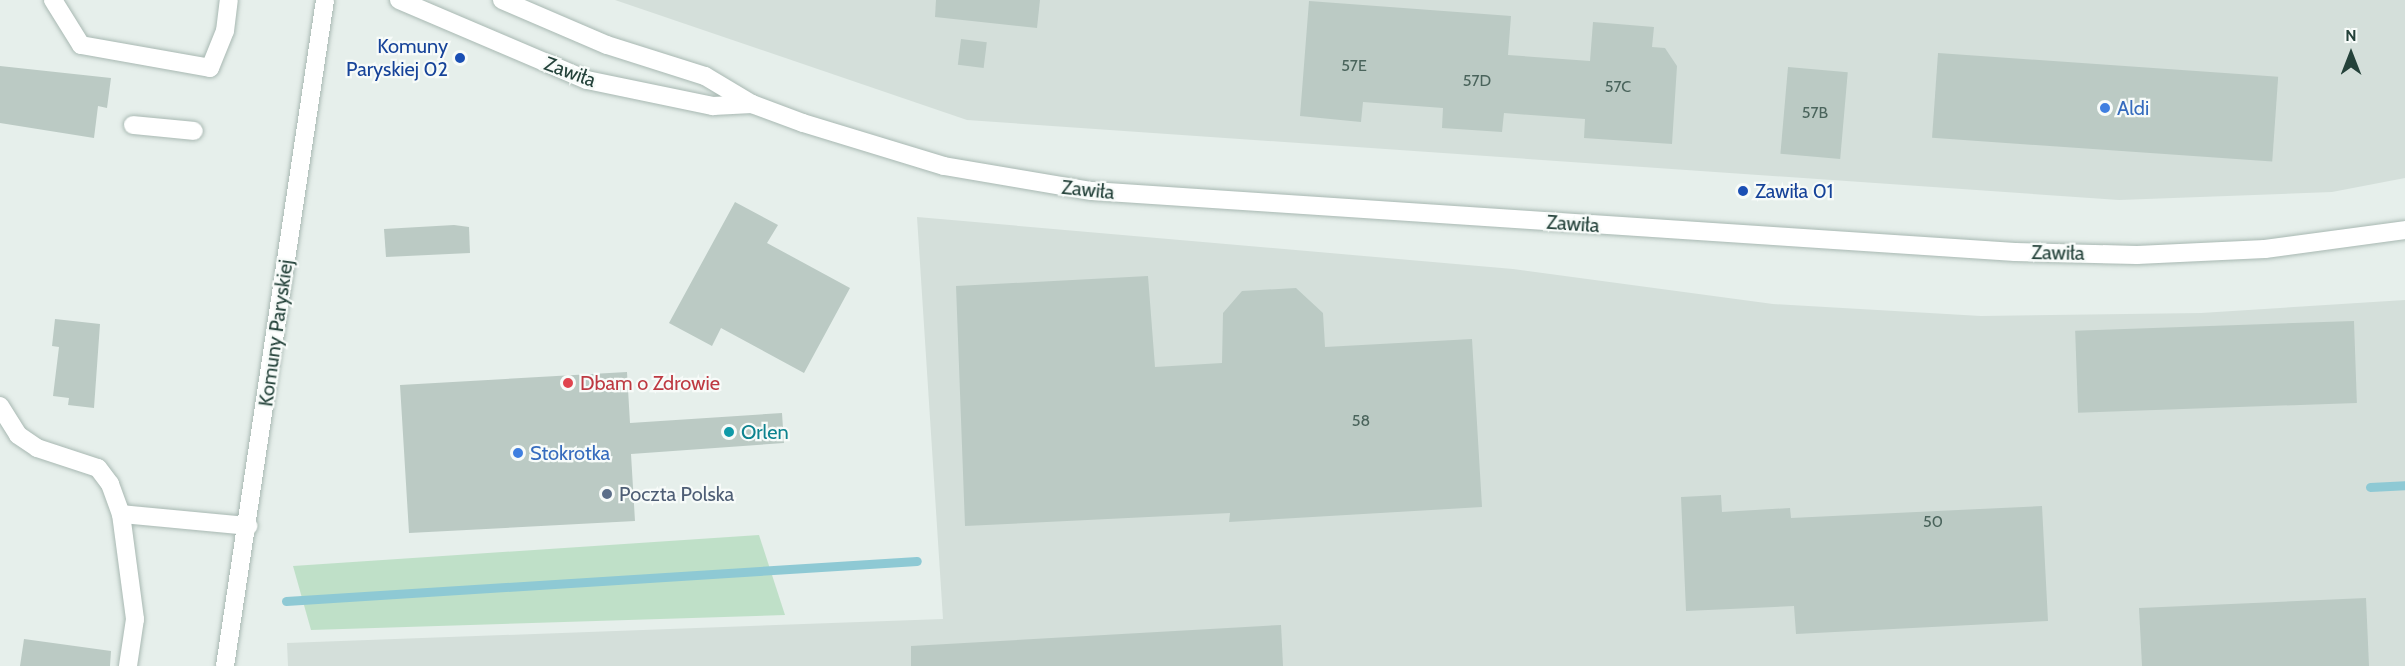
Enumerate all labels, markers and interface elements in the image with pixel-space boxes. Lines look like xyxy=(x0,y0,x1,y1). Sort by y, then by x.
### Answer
north arrow xyxy=(2321,24,2381,84)
text: N xyxy=(2345,26,2357,45)
place label: Komuny Paryskiej 02 xyxy=(346,34,448,81)
marker: Komuny Paryskiej 02 xyxy=(453,51,467,65)
street label: Zawiła xyxy=(541,52,599,92)
house number: 57E xyxy=(1341,56,1367,76)
house number: 57D xyxy=(1463,71,1491,91)
house number: 57C xyxy=(1605,77,1631,97)
place label: Aldi xyxy=(2117,96,2149,120)
marker: Aldi xyxy=(2098,101,2112,115)
house number: 57B xyxy=(1802,103,1828,123)
street label: Zawiła xyxy=(1060,175,1116,205)
place label: Zawiła 01 xyxy=(1755,179,1833,203)
marker: Zawiła 01 xyxy=(1736,184,1750,198)
street label: Zawiła xyxy=(1546,210,1600,238)
street label: Zawiła xyxy=(2031,241,2085,265)
street label: Komuny Paryskiej xyxy=(254,258,298,408)
place label: Dbam o Zdrowie xyxy=(580,371,720,395)
marker: Dbam o Zdrowie xyxy=(561,376,575,390)
house number: 58 xyxy=(1352,411,1370,431)
place label: Orlen xyxy=(741,420,789,444)
marker: Orlen xyxy=(722,425,736,439)
place label: Stokrotka xyxy=(530,441,610,465)
marker: Stokrotka xyxy=(511,446,525,460)
place label: Poczta Polska xyxy=(619,482,734,506)
marker: Poczta Polska xyxy=(600,487,614,501)
house number: 50 xyxy=(1923,512,1943,532)

